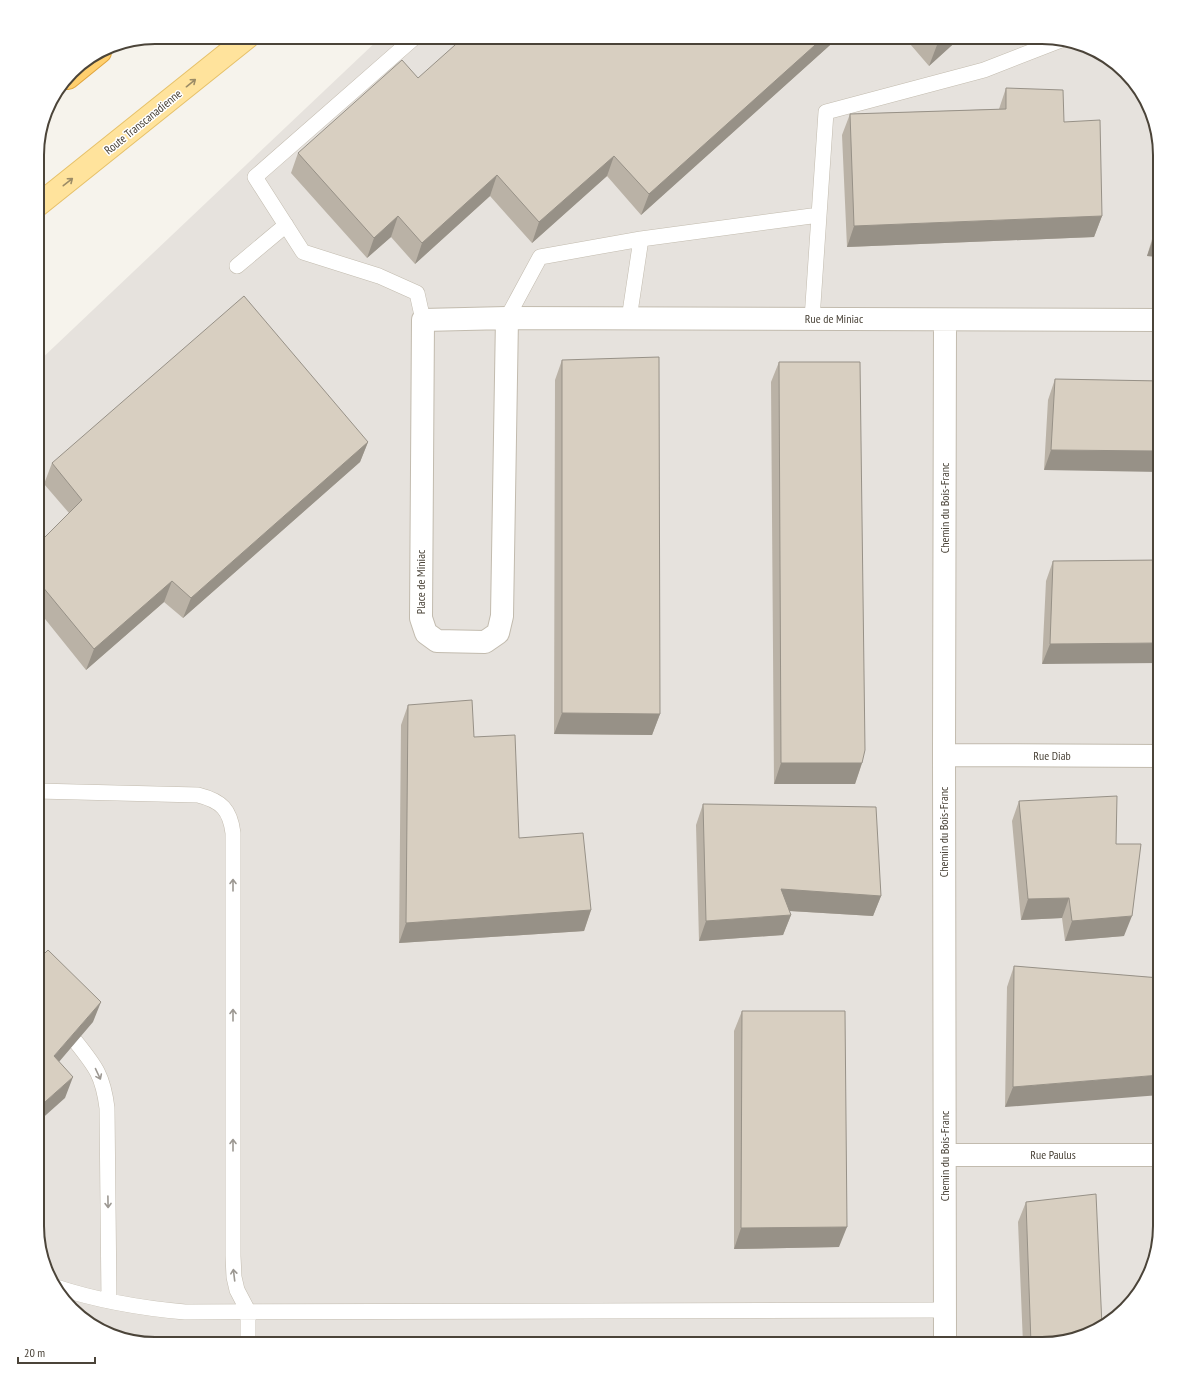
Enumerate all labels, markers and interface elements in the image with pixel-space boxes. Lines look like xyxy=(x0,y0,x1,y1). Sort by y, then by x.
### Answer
one-way arrow xyxy=(185,79,196,87)
street label: Route Transcanadienne xyxy=(101,86,184,157)
one-way arrow xyxy=(62,178,73,187)
street label: Rue de Miniac xyxy=(805,311,864,326)
street label: Chemin du Bois-Franc xyxy=(937,462,952,553)
street label: Place de Miniac xyxy=(413,549,428,614)
street label: Rue Diab xyxy=(1033,748,1071,763)
street label: Chemin du Bois-Franc xyxy=(936,786,951,877)
one-way arrow xyxy=(229,879,237,892)
one-way arrow xyxy=(229,1009,237,1022)
one-way arrow xyxy=(95,1067,102,1079)
street label: Chemin du Bois-Franc xyxy=(937,1110,952,1201)
one-way arrow xyxy=(229,1139,237,1152)
street label: Rue Paulus xyxy=(1030,1147,1076,1162)
one-way arrow xyxy=(104,1195,112,1208)
one-way arrow xyxy=(231,1269,238,1282)
scale bar xyxy=(18,1339,95,1365)
text: 20 m xyxy=(24,1345,45,1360)

